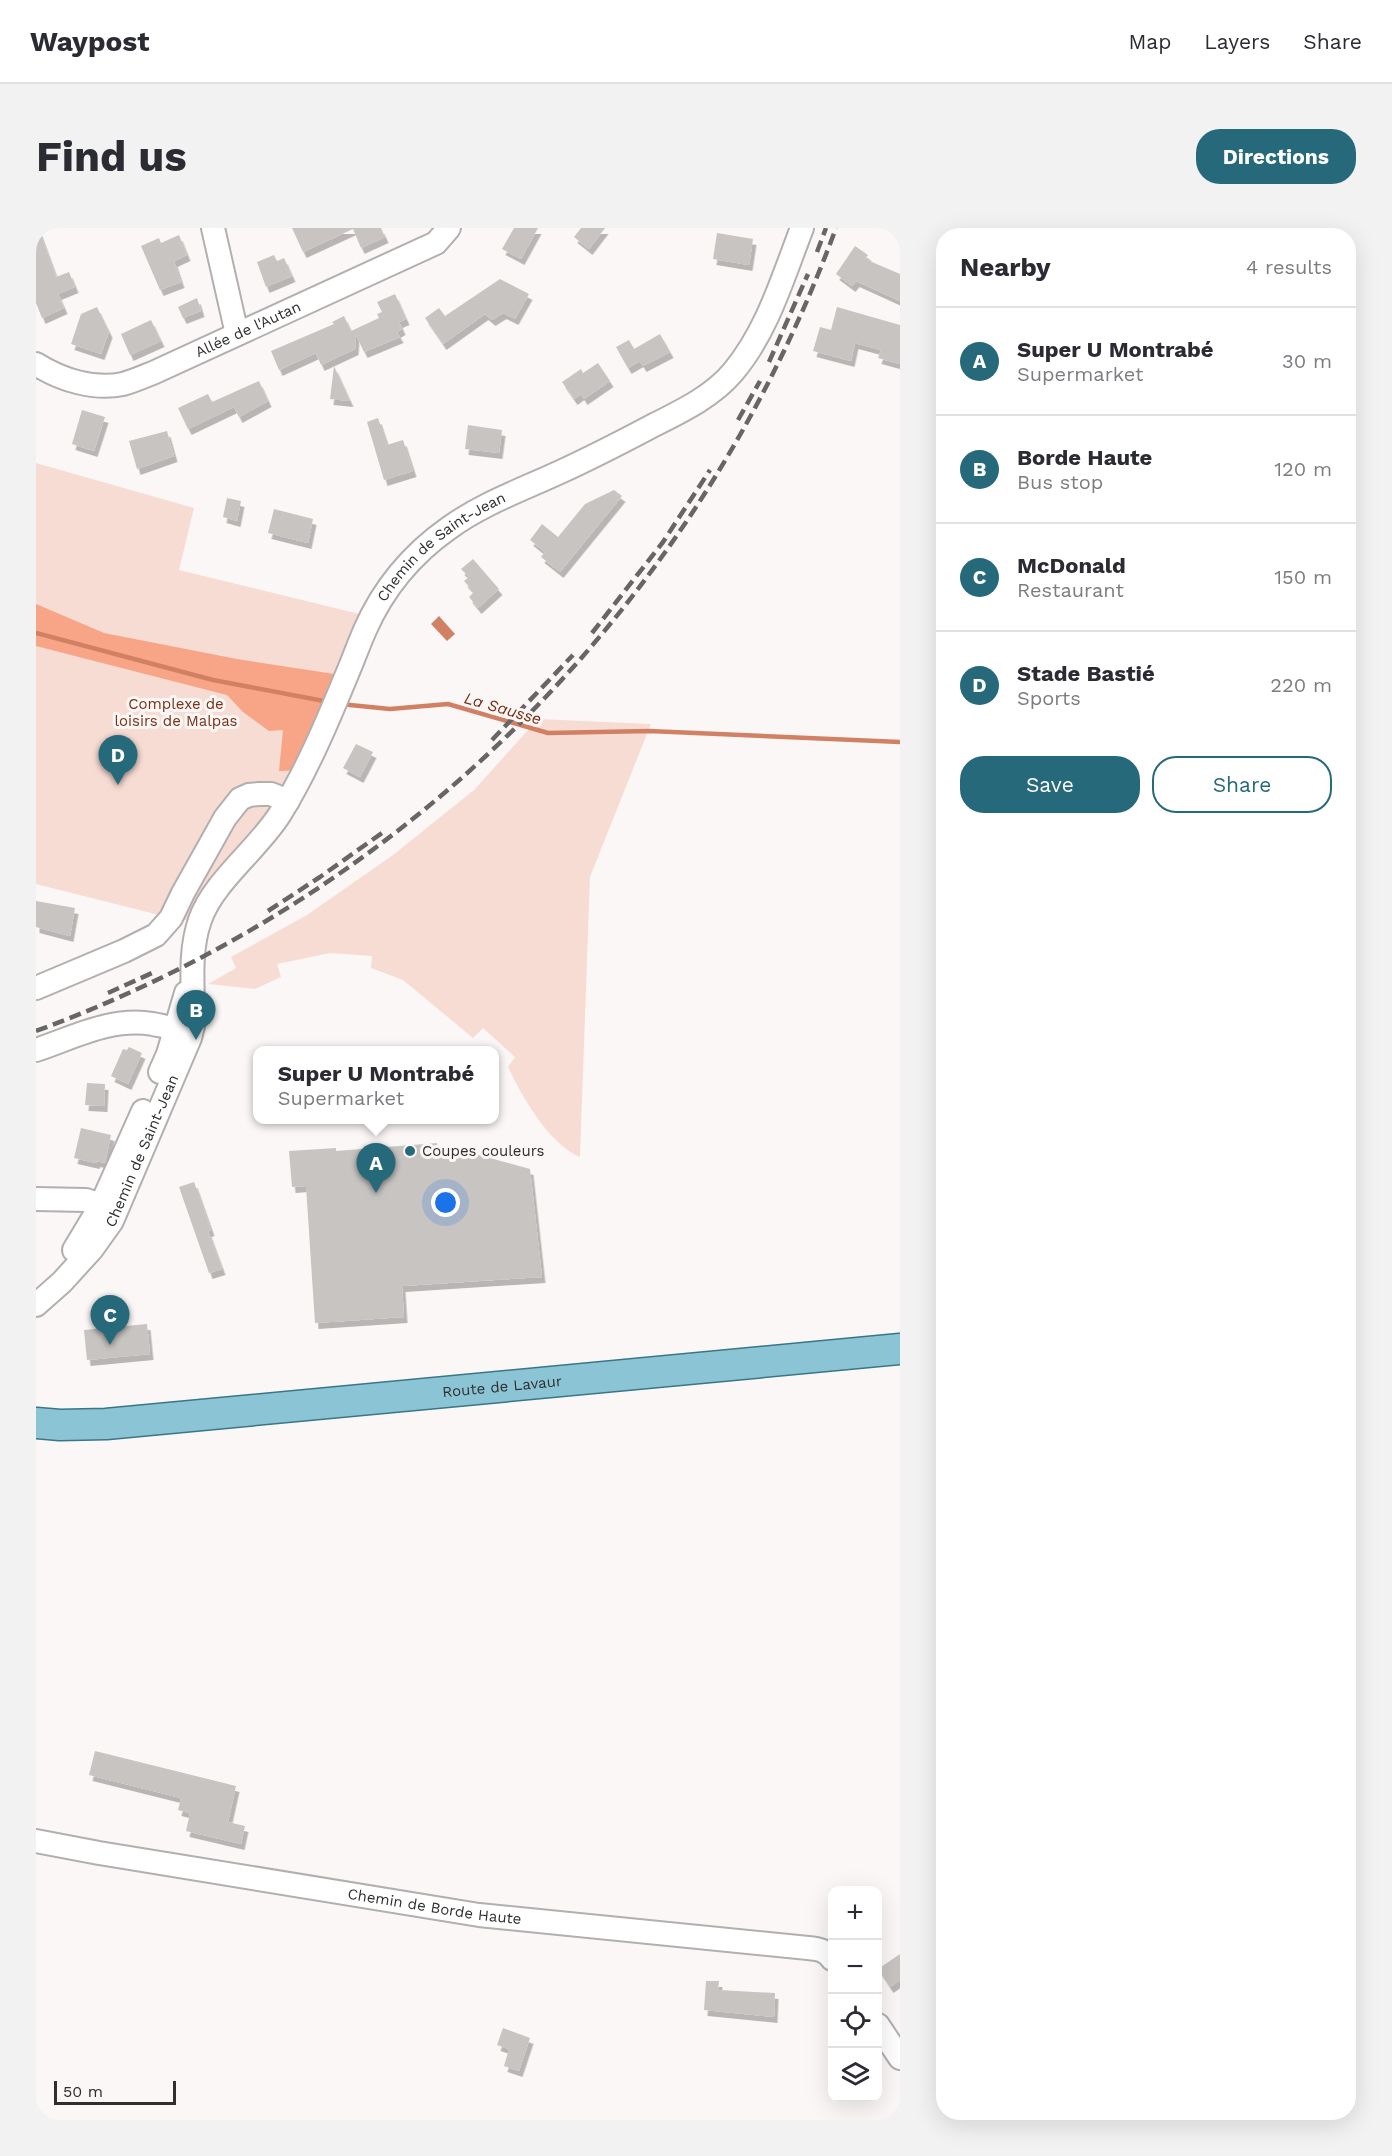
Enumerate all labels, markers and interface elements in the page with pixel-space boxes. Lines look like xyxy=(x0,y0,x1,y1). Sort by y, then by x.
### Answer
text: Waypost xyxy=(30,25,149,58)
text: Map xyxy=(1128,29,1171,54)
text: Layers xyxy=(1204,29,1270,54)
text: Share xyxy=(1303,29,1362,54)
button: Directions xyxy=(1196,129,1356,184)
text: Find us xyxy=(36,132,187,181)
text: Nearby xyxy=(960,252,1051,282)
text: 4 results xyxy=(1246,255,1332,279)
street label: Allée de l'Autan xyxy=(193,297,304,361)
text: Super U Montrabé xyxy=(1017,337,1214,362)
text: A xyxy=(973,349,986,373)
text: 30 m xyxy=(1282,349,1332,373)
text: Supermarket xyxy=(1017,362,1143,386)
text: Borde Haute xyxy=(1017,445,1152,470)
text: B xyxy=(973,457,986,481)
text: 120 m xyxy=(1274,457,1332,481)
text: Bus stop xyxy=(1017,470,1103,494)
street label: Chemin de Saint-Jean xyxy=(373,488,509,605)
text: McDonald xyxy=(1017,553,1126,578)
text: C xyxy=(973,565,986,589)
text: 150 m xyxy=(1274,565,1332,589)
text: Restaurant xyxy=(1017,578,1124,602)
text: Stade Bastié xyxy=(1017,661,1155,686)
text: D xyxy=(972,673,987,697)
text: 220 m xyxy=(1270,673,1332,697)
text: Sports xyxy=(1017,686,1081,710)
water label: La Sausse xyxy=(462,688,544,729)
park label: Complexe de loisirs de Malpas xyxy=(114,695,238,730)
pin: D xyxy=(98,736,137,785)
button: Save xyxy=(960,756,1140,813)
button: Share xyxy=(1152,756,1332,813)
pin: B xyxy=(176,990,216,1040)
popup xyxy=(253,1046,499,1124)
text: Super U Montrabé xyxy=(278,1061,474,1086)
street label: Chemin de Saint-Jean xyxy=(101,1072,182,1231)
text: Supermarket xyxy=(278,1086,404,1110)
place label: Coupes couleurs xyxy=(422,1142,545,1160)
pin: A xyxy=(356,1144,396,1193)
marker: Coupes couleurs xyxy=(403,1144,417,1158)
your location xyxy=(431,1188,460,1217)
pin: C xyxy=(90,1296,130,1345)
street label: Route de Lavaur xyxy=(442,1372,563,1401)
street label: Chemin de Borde Haute xyxy=(346,1885,522,1928)
map controls xyxy=(828,1886,882,2102)
button: + xyxy=(828,1886,882,1940)
button: − xyxy=(828,1940,882,1994)
button: locate xyxy=(828,1994,882,2048)
button: layers xyxy=(828,2048,882,2102)
scale bar xyxy=(54,2078,176,2106)
text: 50 m xyxy=(63,2082,103,2101)

